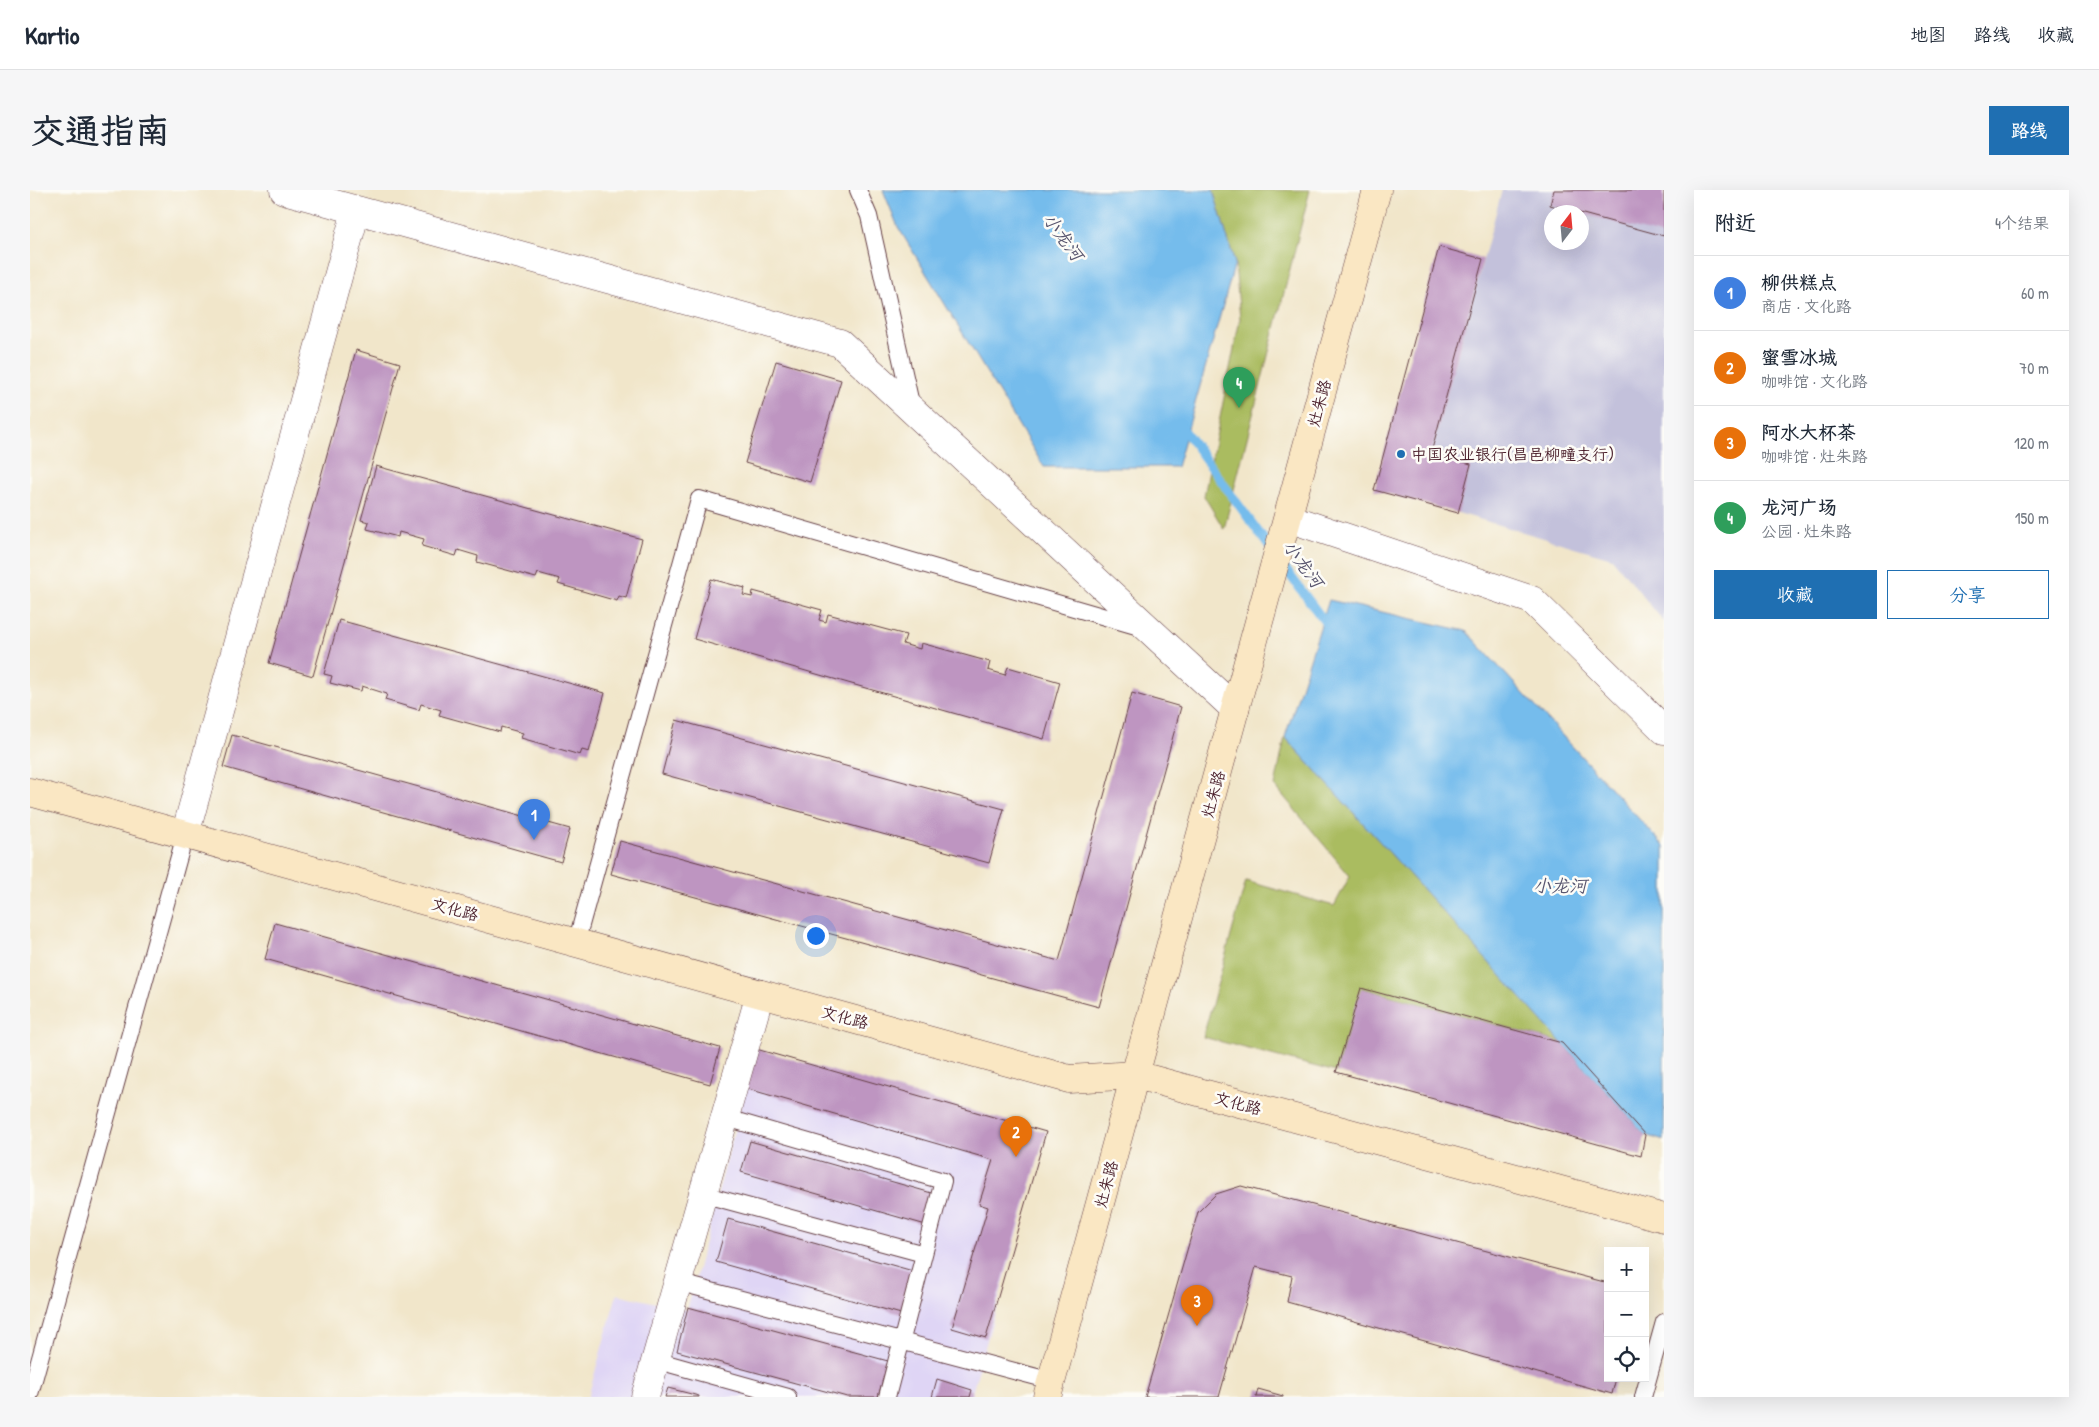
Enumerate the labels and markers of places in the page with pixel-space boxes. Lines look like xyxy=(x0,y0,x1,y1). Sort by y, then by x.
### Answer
pin: 4 xyxy=(1223,367,1255,408)
place label: 中国农业银行(昌邑柳疃支行) xyxy=(1411,443,1614,465)
marker: 中国农业银行(昌邑柳疃支行) xyxy=(1395,448,1407,460)
pin: 1 xyxy=(518,799,550,840)
pin: 2 xyxy=(1000,1116,1032,1157)
pin: 3 xyxy=(1181,1285,1213,1326)

